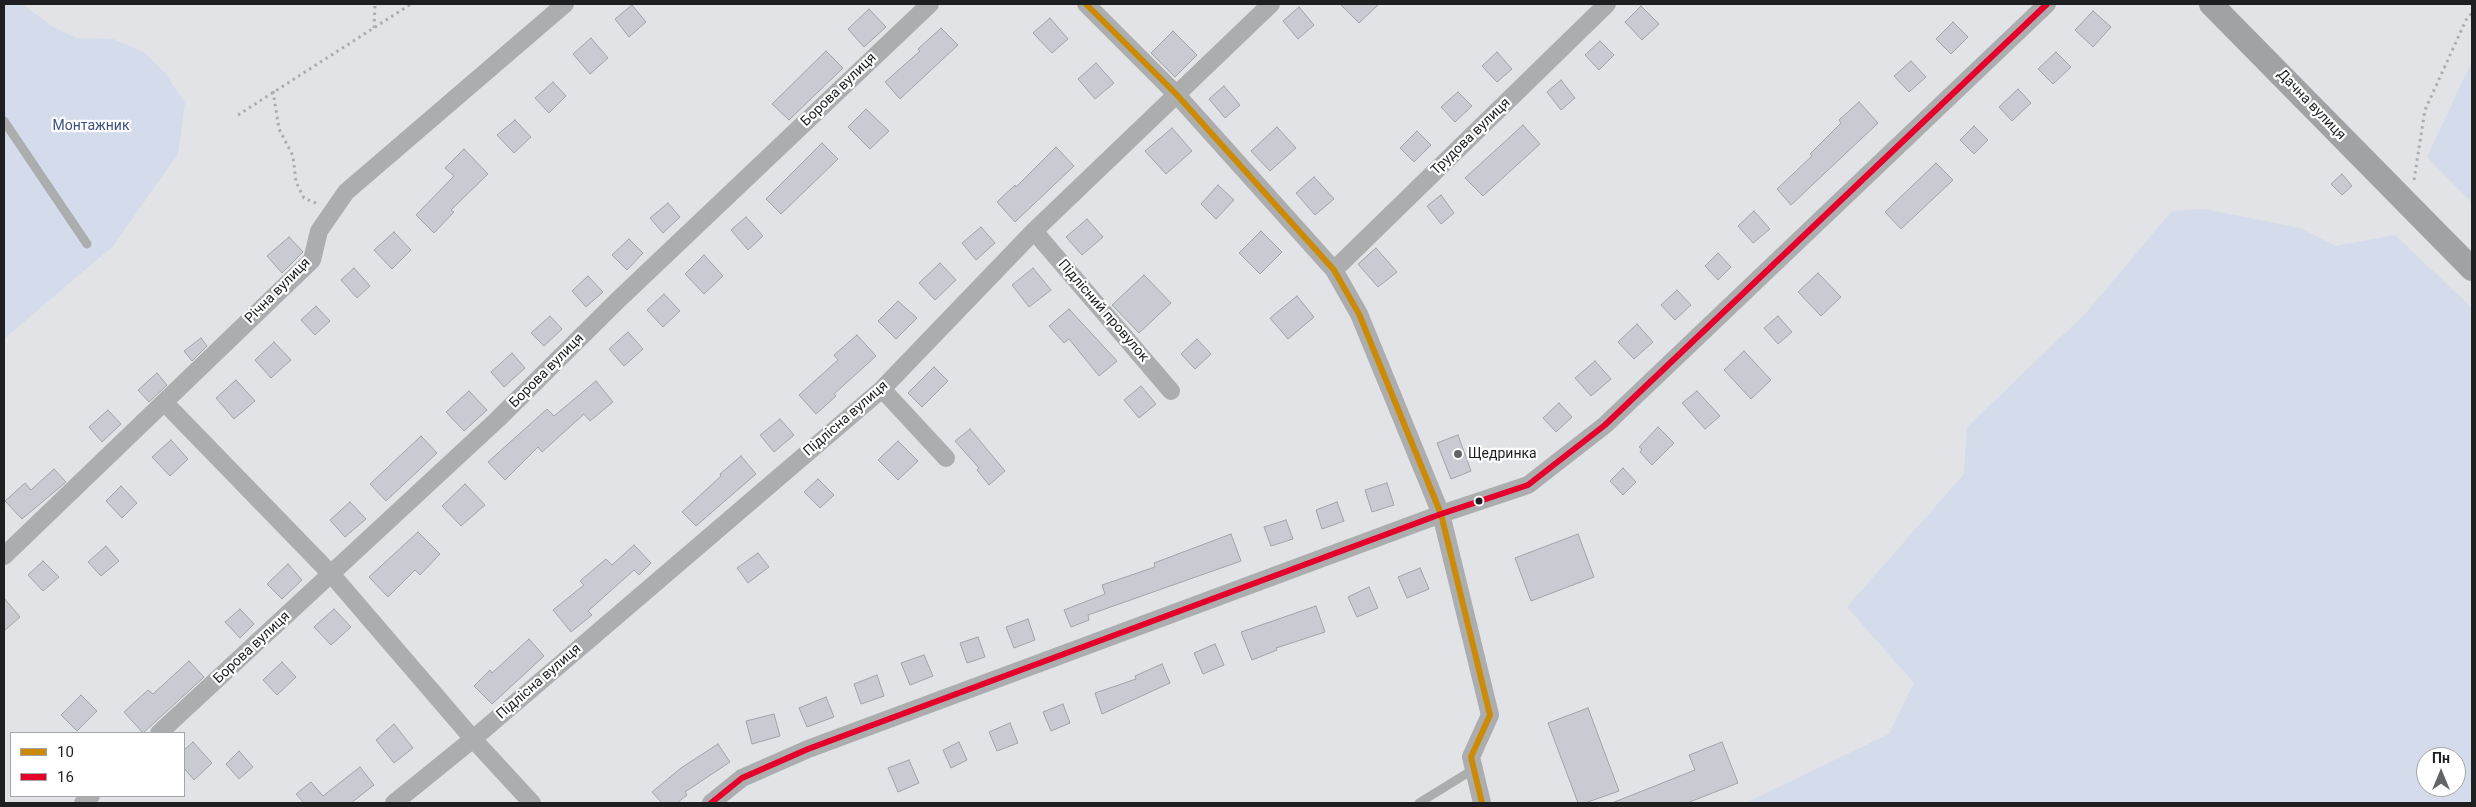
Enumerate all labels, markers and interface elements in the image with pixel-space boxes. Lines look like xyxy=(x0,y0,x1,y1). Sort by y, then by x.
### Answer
street label: Борова вулиця xyxy=(798,50,880,130)
street label: Дачна вулиця xyxy=(2273,66,2349,144)
street label: Трудова вулиця xyxy=(1428,95,1514,179)
park label: Монтажник xyxy=(53,118,129,134)
street label: Річна вулиця xyxy=(242,255,314,327)
street label: Підлісний провулок xyxy=(1054,256,1152,366)
street label: Борова вулиця xyxy=(506,330,588,412)
street label: Підлісна вулиця xyxy=(800,378,892,460)
place label: Щедринка xyxy=(1468,446,1537,462)
marker: Щедринка xyxy=(1452,448,1464,460)
unlabelled marker xyxy=(1474,496,1484,506)
street label: Борова вулиця xyxy=(210,608,294,688)
street label: Підлісна вулиця xyxy=(493,641,585,723)
legend xyxy=(10,732,185,797)
text: 10 xyxy=(57,743,74,761)
north arrow xyxy=(2416,747,2466,797)
text: Пн xyxy=(2432,750,2450,766)
text: 16 xyxy=(57,768,74,786)

